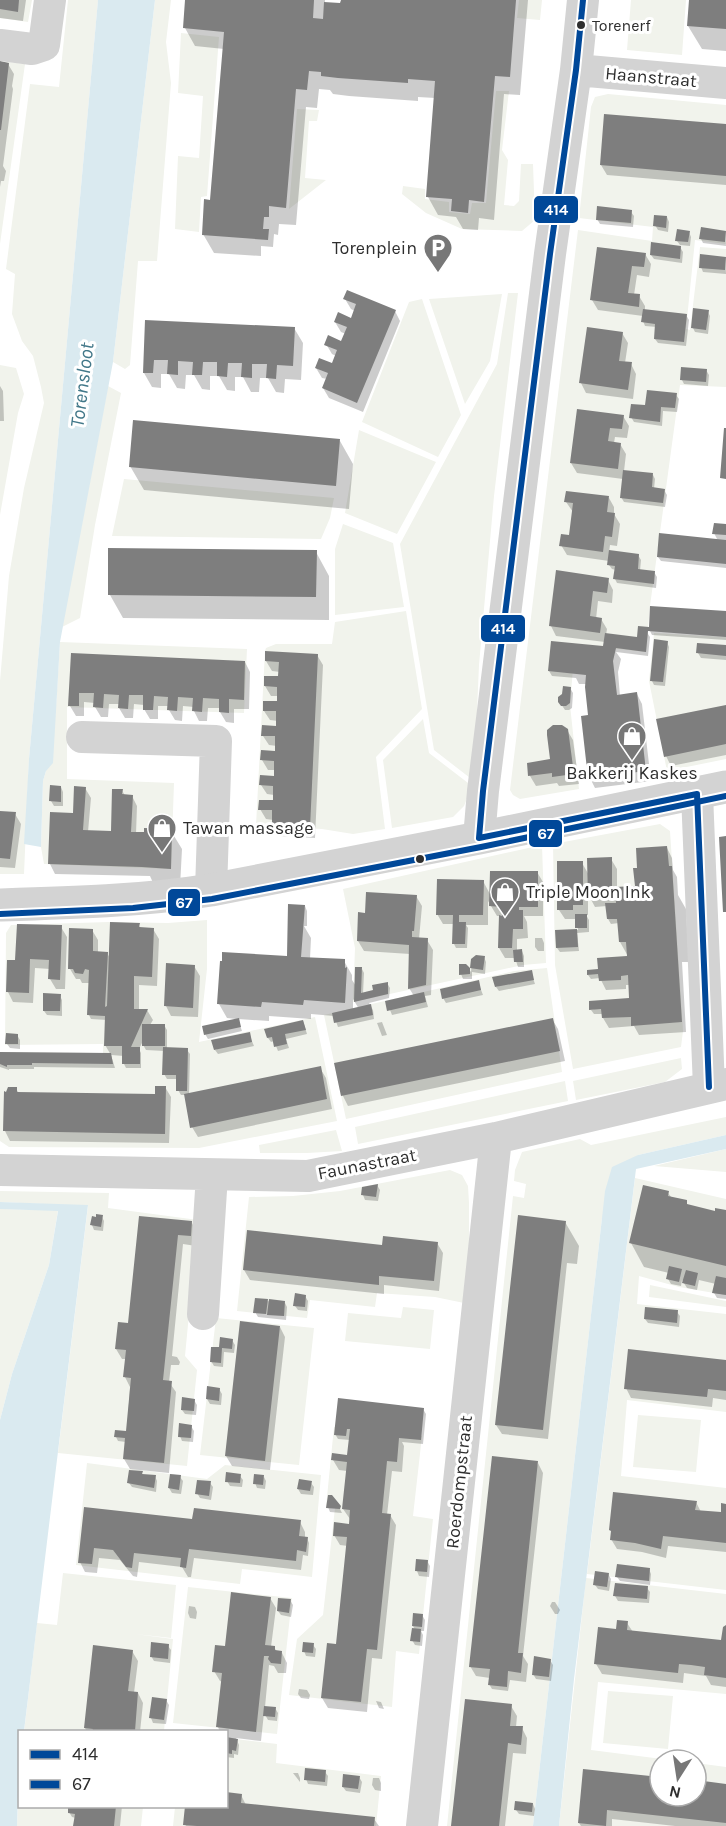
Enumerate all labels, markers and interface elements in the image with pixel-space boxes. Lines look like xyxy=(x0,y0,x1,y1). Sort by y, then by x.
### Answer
place label: Torenerf xyxy=(592,16,651,35)
marker: Torenerf xyxy=(575,19,587,31)
street label: Haanstraat xyxy=(604,62,698,92)
line badge: 414 xyxy=(533,195,579,224)
text: 414 xyxy=(544,200,569,219)
parking icon: Torenplein xyxy=(422,232,454,274)
place label: Torenplein xyxy=(332,237,417,259)
water label: Torensloot xyxy=(65,341,99,429)
line badge: 414 xyxy=(480,614,526,643)
text: 414 xyxy=(491,619,516,638)
shop icon: Bakkerij Kaskes xyxy=(616,720,648,762)
place label: Bakkerij Kaskes xyxy=(566,762,698,784)
shop icon: Tawan massage xyxy=(146,812,178,854)
place label: Tawan massage xyxy=(183,817,313,839)
line badge: 67 xyxy=(528,819,563,848)
text: 67 xyxy=(537,824,555,843)
unlabelled marker xyxy=(414,853,426,865)
shop icon: Triple Moon Ink xyxy=(489,876,521,918)
place label: Triple Moon Ink xyxy=(526,881,651,903)
line badge: 67 xyxy=(167,888,201,917)
text: 67 xyxy=(175,893,193,912)
street label: Faunastraat xyxy=(316,1144,418,1184)
street label: Roerdompstraat xyxy=(441,1414,477,1550)
legend xyxy=(18,1730,228,1808)
text: 414 xyxy=(72,1743,98,1765)
north arrow xyxy=(648,1748,708,1808)
text: 67 xyxy=(72,1773,91,1795)
text: N xyxy=(667,1782,683,1803)

